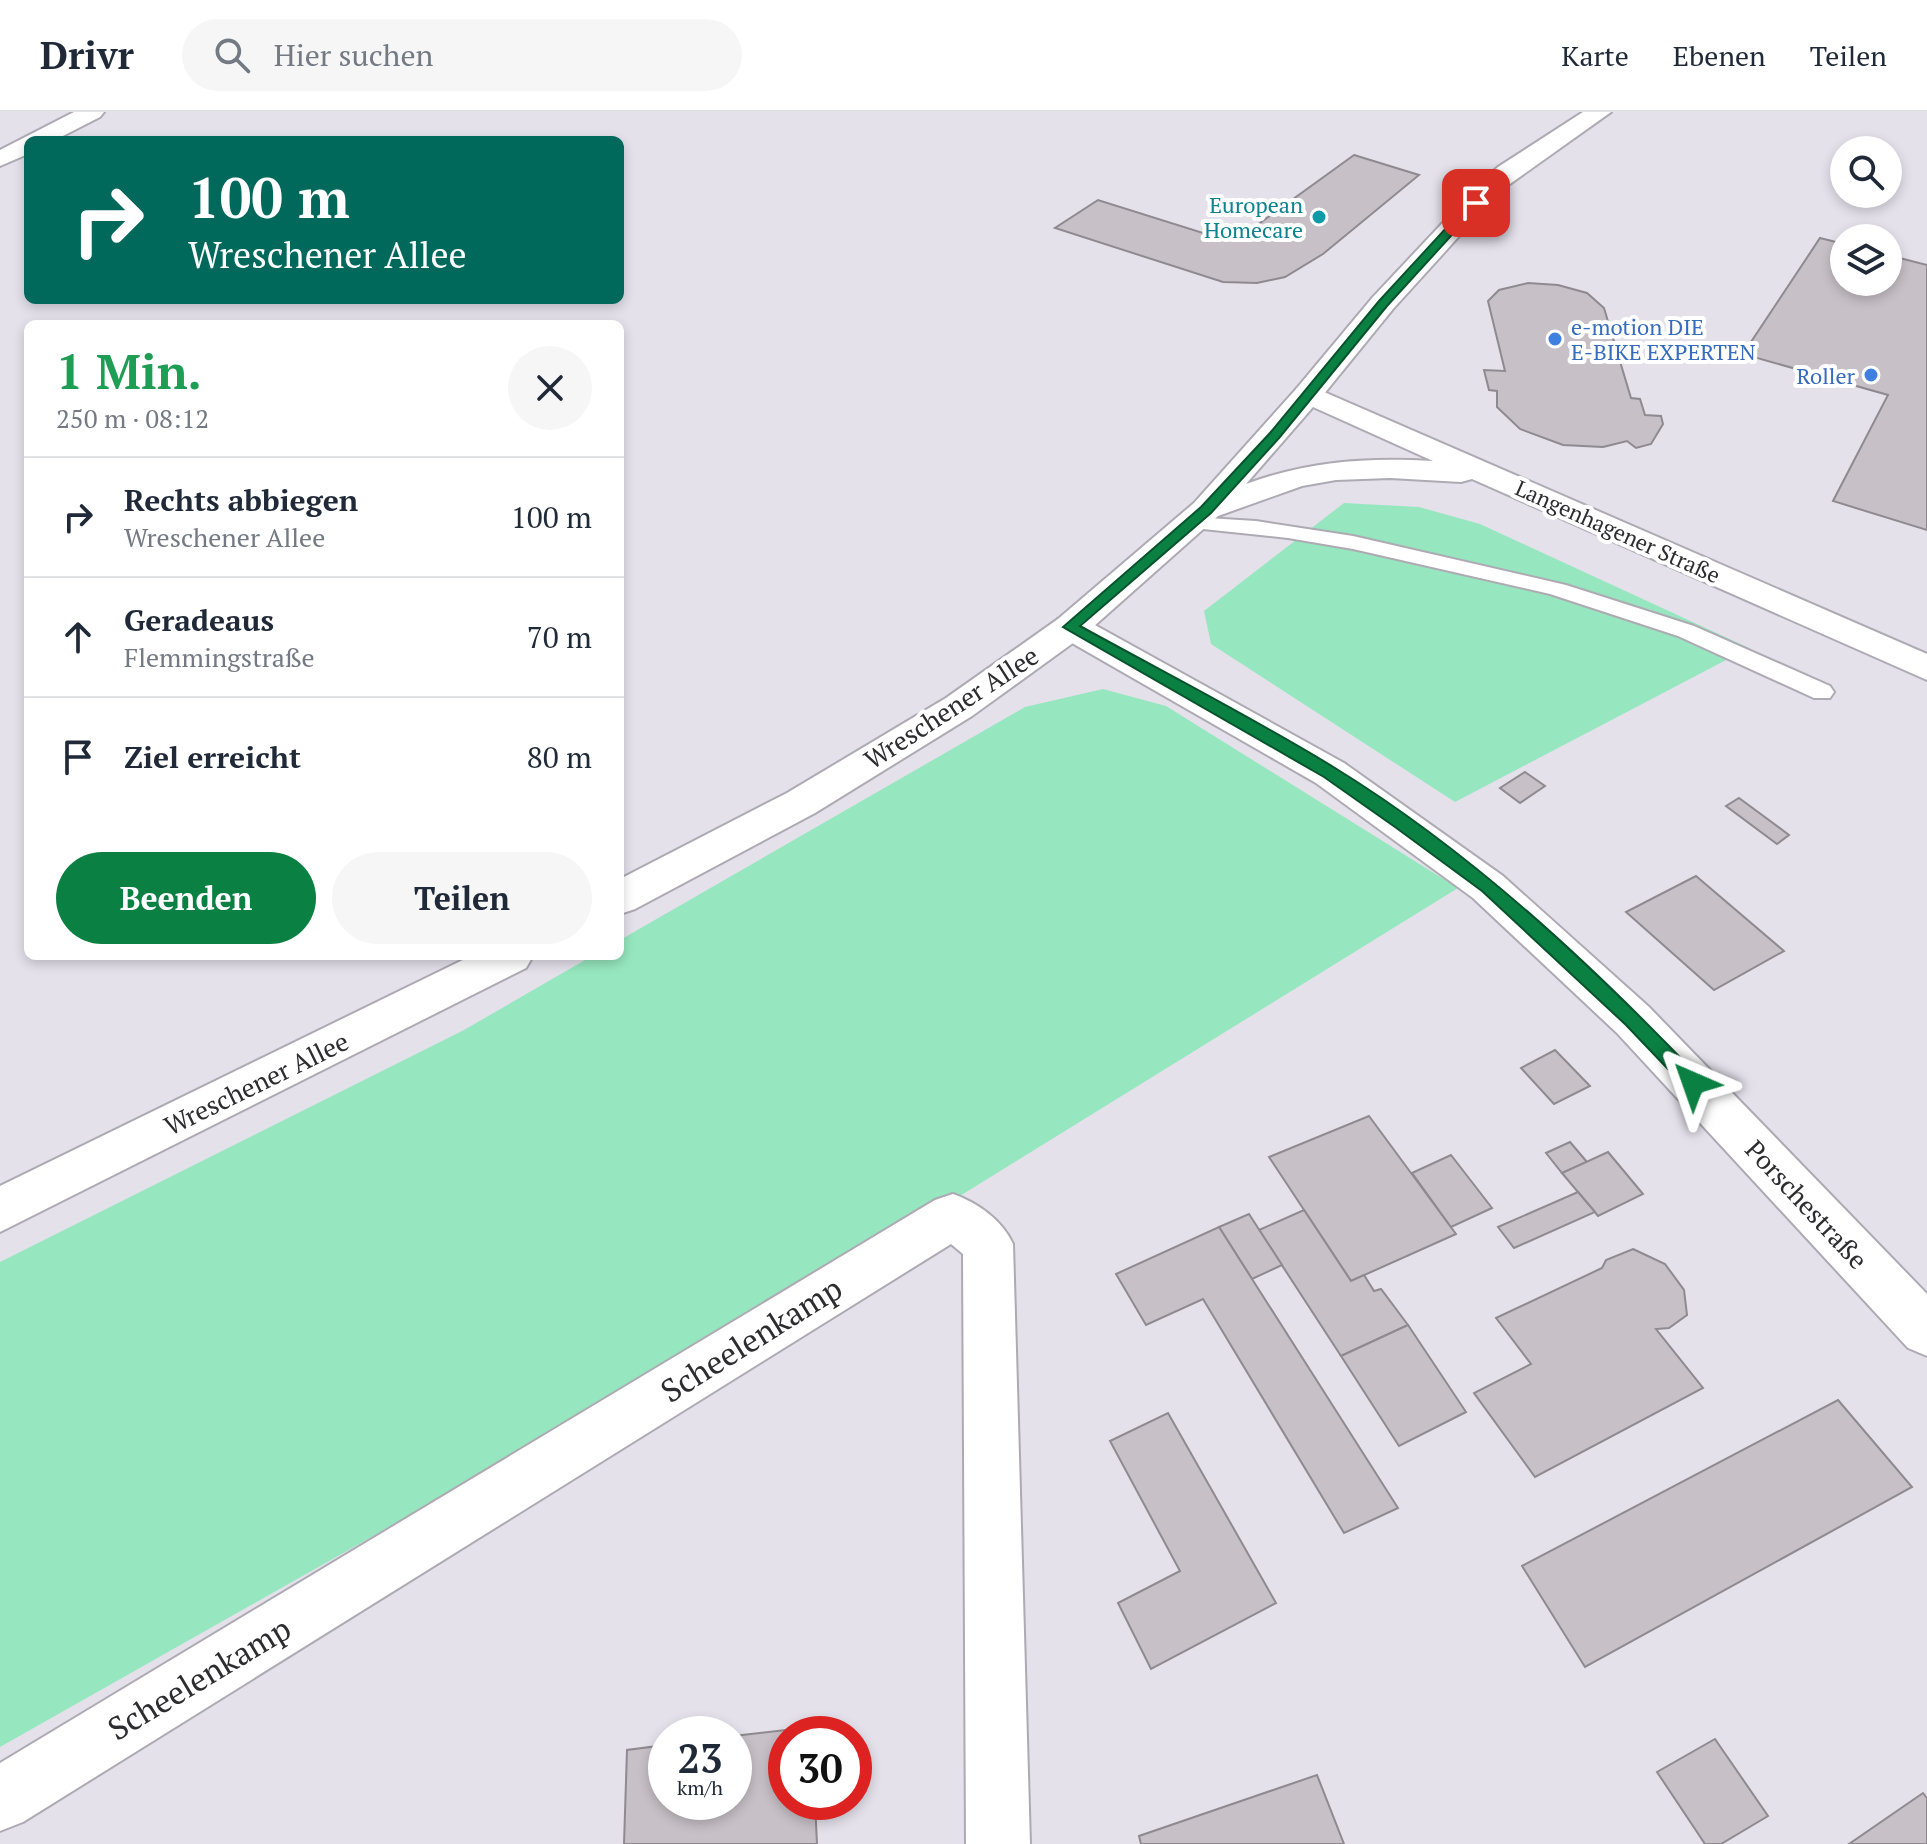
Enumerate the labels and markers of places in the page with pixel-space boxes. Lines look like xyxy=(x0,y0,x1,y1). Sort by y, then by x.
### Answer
pin xyxy=(1442,169,1510,237)
place label: European Homecare xyxy=(1204,190,1303,244)
marker: European Homecare xyxy=(1310,208,1328,226)
place label: e-motion DIE E-BIKE EXPERTEN xyxy=(1571,312,1756,366)
marker: e-motion DIE E-BIKE EXPERTEN xyxy=(1546,330,1564,348)
place label: Roller xyxy=(1796,361,1856,390)
marker: Roller xyxy=(1862,366,1880,384)

